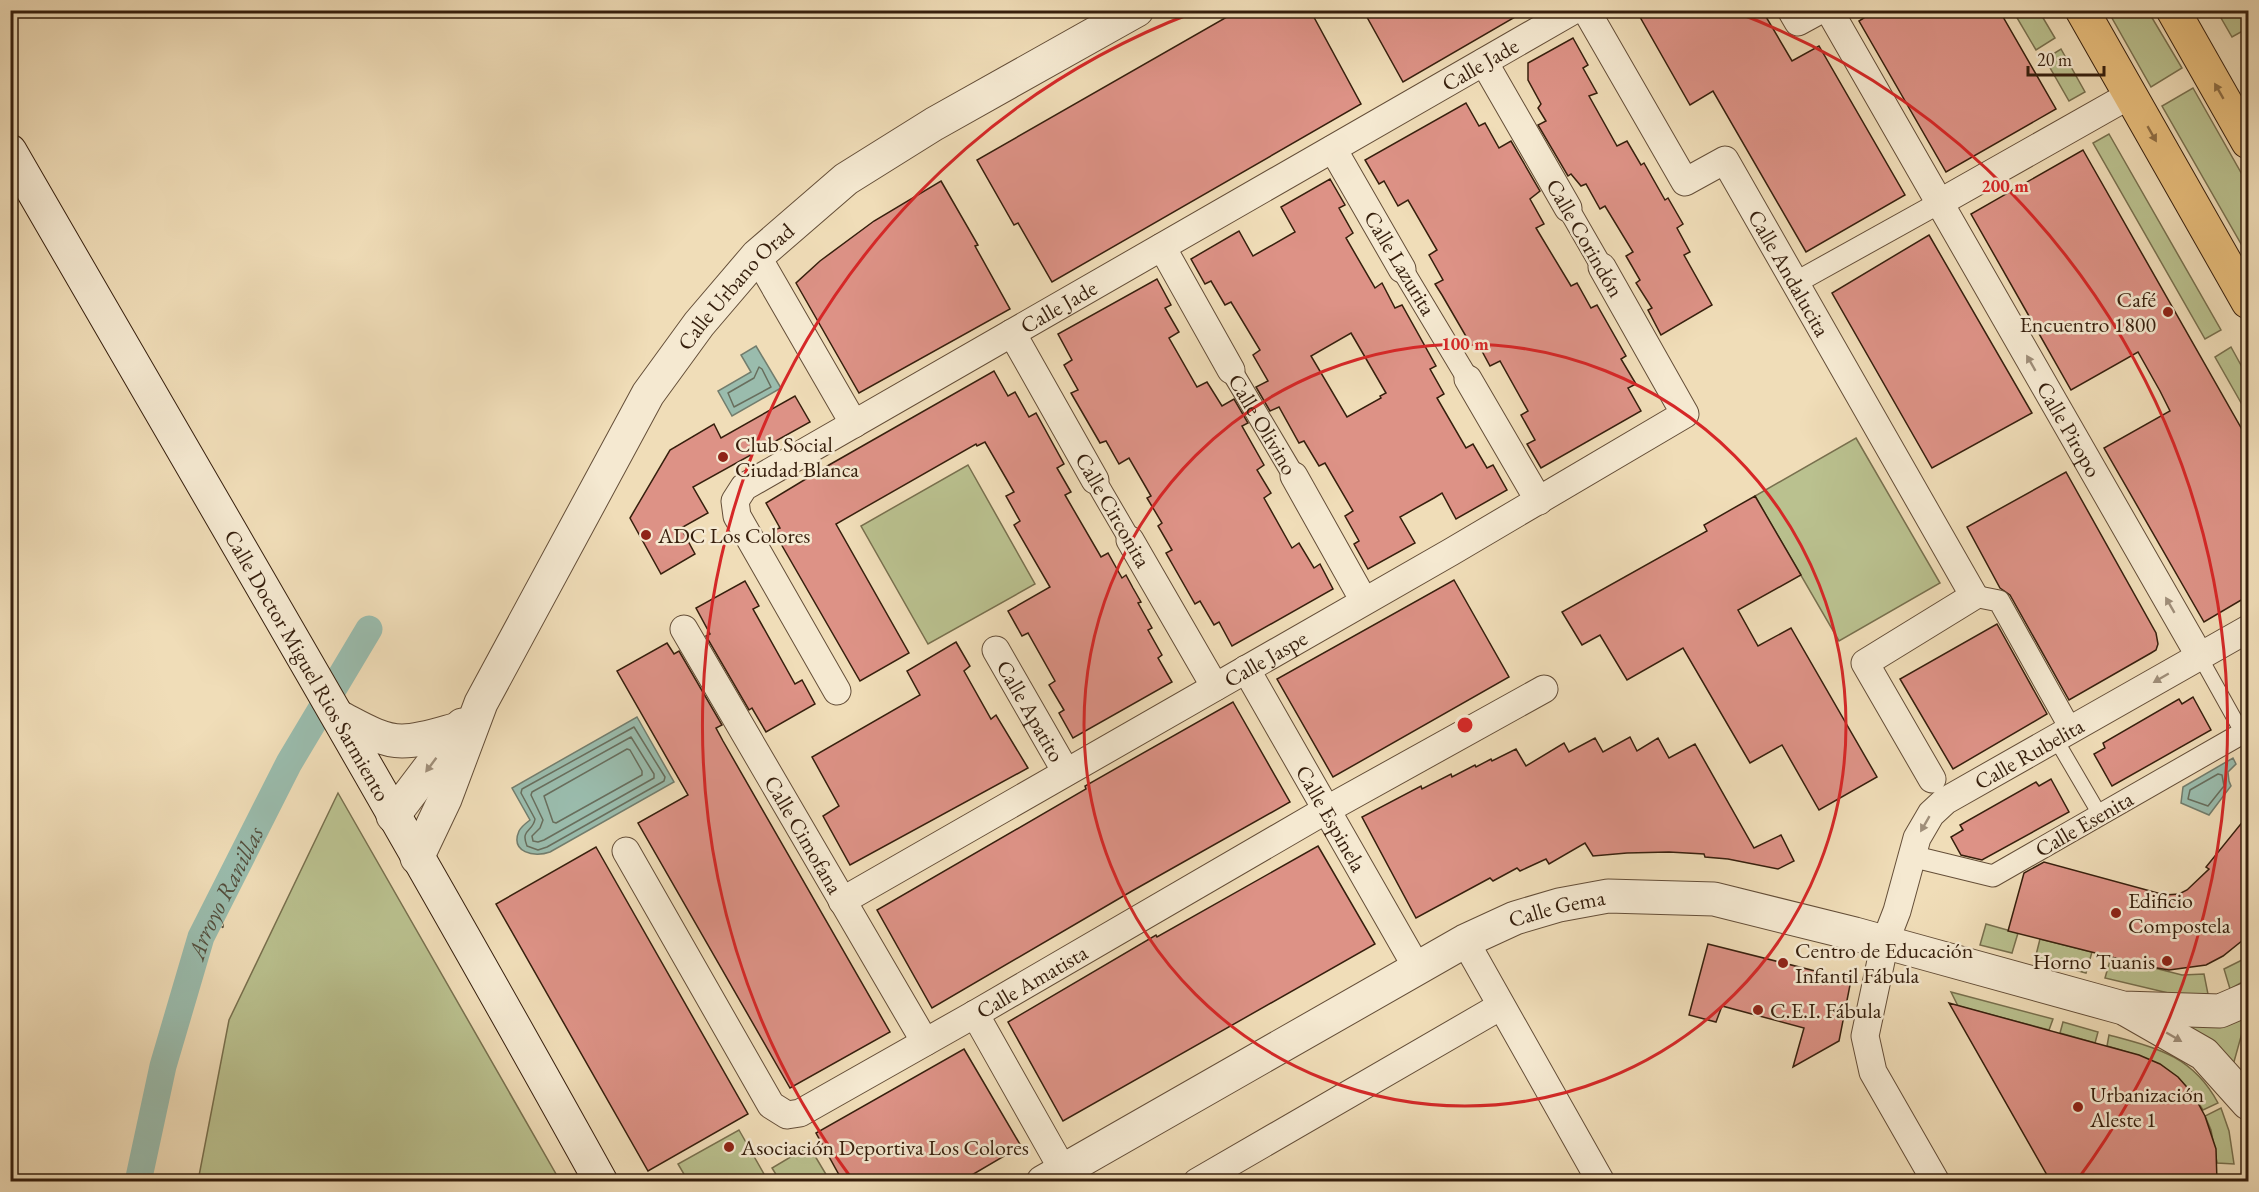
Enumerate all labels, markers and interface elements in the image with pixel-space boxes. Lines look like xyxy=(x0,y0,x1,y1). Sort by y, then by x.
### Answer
street label: Calle Jade xyxy=(1436,30,1524,98)
scale bar xyxy=(2028,39,2104,77)
text: 20 m xyxy=(2037,48,2072,71)
one-way arrow xyxy=(2215,83,2225,100)
one-way arrow xyxy=(2147,126,2158,142)
street label: Calle Corindón xyxy=(1539,173,1631,303)
text: 200 m xyxy=(1981,174,2029,197)
street label: Calle Andalucita xyxy=(1742,204,1837,342)
street label: Calle Lazurita xyxy=(1357,205,1443,321)
street label: Calle Urbano Orad xyxy=(670,216,800,356)
street label: Calle Jade xyxy=(1015,273,1102,340)
place label: Café Encuentro 1800 xyxy=(2019,285,2156,339)
marker: Café Encuentro 1800 xyxy=(2161,305,2175,319)
text: 100 m xyxy=(1441,332,1489,355)
one-way arrow xyxy=(2026,354,2036,371)
street label: Calle Olivino xyxy=(1222,368,1305,480)
street label: Calle Piropo xyxy=(2030,376,2108,482)
place label: Club Social Ciudad Blanca xyxy=(735,430,859,484)
street label: Calle Circonita xyxy=(1068,447,1158,573)
marker: Club Social Ciudad Blanca xyxy=(716,450,730,464)
place label: ADC Los Colores xyxy=(657,521,810,550)
street label: Calle Doctor Miguel Rios Sarmiento xyxy=(218,524,397,806)
marker: ADC Los Colores xyxy=(639,528,653,542)
one-way arrow xyxy=(2165,596,2175,613)
street label: Calle Jaspe xyxy=(1219,623,1313,694)
street label: Calle Apatito xyxy=(990,654,1072,767)
one-way arrow xyxy=(2152,672,2169,682)
street label: Calle Rubelita xyxy=(1969,711,2089,796)
centre of rings xyxy=(1455,715,1475,735)
one-way arrow xyxy=(425,757,437,773)
street label: Calle Espinela xyxy=(1289,760,1374,877)
street label: Calle Cimofana xyxy=(758,770,850,899)
street label: Calle Esenita xyxy=(2030,784,2139,864)
one-way arrow xyxy=(1920,816,1930,833)
water label: Arroyo Ranillas xyxy=(179,820,270,965)
street label: Calle Gema xyxy=(1505,882,1607,934)
place label: Edificio Compostela xyxy=(2128,886,2231,940)
marker: Edificio Compostela xyxy=(2109,906,2123,920)
place label: Centro de Educación Infantil Fábula xyxy=(1795,936,1974,990)
street label: Calle Amatista xyxy=(971,937,1093,1025)
place label: Horno Tuanis xyxy=(2033,947,2155,976)
marker: Horno Tuanis xyxy=(2160,954,2174,968)
marker: Centro de Educación Infantil Fábula xyxy=(1776,956,1790,970)
place label: C.E.I. Fábula xyxy=(1770,996,1882,1025)
marker: C.E.I. Fábula xyxy=(1751,1003,1765,1017)
one-way arrow xyxy=(2166,1032,2183,1042)
place label: Urbanización Aleste 1 xyxy=(2089,1080,2205,1134)
marker: Urbanización Aleste 1 xyxy=(2071,1100,2085,1114)
place label: Asociación Deportiva Los Colores xyxy=(740,1133,1029,1162)
marker: Asociación Deportiva Los Colores xyxy=(722,1140,736,1154)

